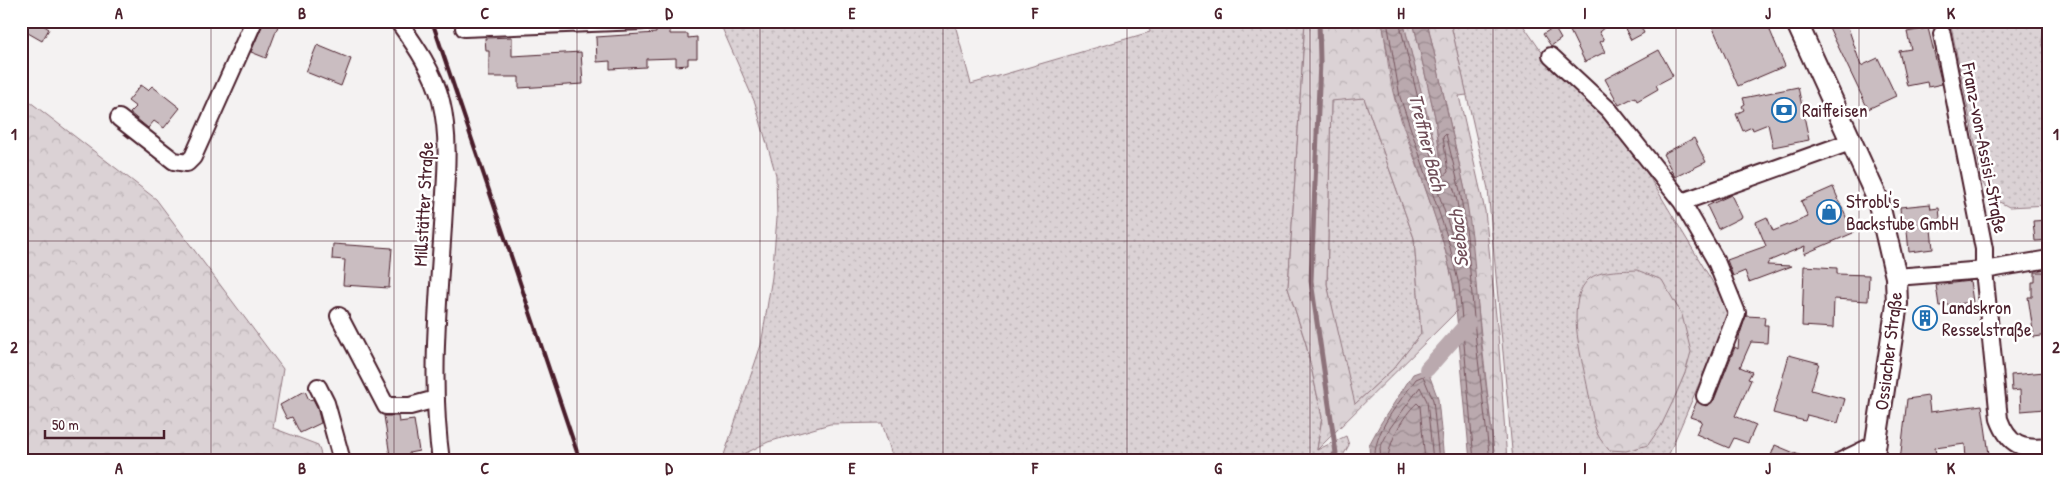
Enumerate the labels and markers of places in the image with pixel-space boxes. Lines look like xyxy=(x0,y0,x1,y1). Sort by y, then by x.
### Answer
bank icon: Raiffeisen xyxy=(1771,97,1797,123)
place label: Raiffeisen xyxy=(1802,97,1868,123)
place label: Strobl's Backstube GmbH xyxy=(1846,188,1958,236)
shop icon: Strobl's Backstube GmbH xyxy=(1816,199,1842,225)
place label: Landskron Resselstraße xyxy=(1942,294,2032,342)
building icon: Landskron Resselstraße xyxy=(1912,305,1938,331)

